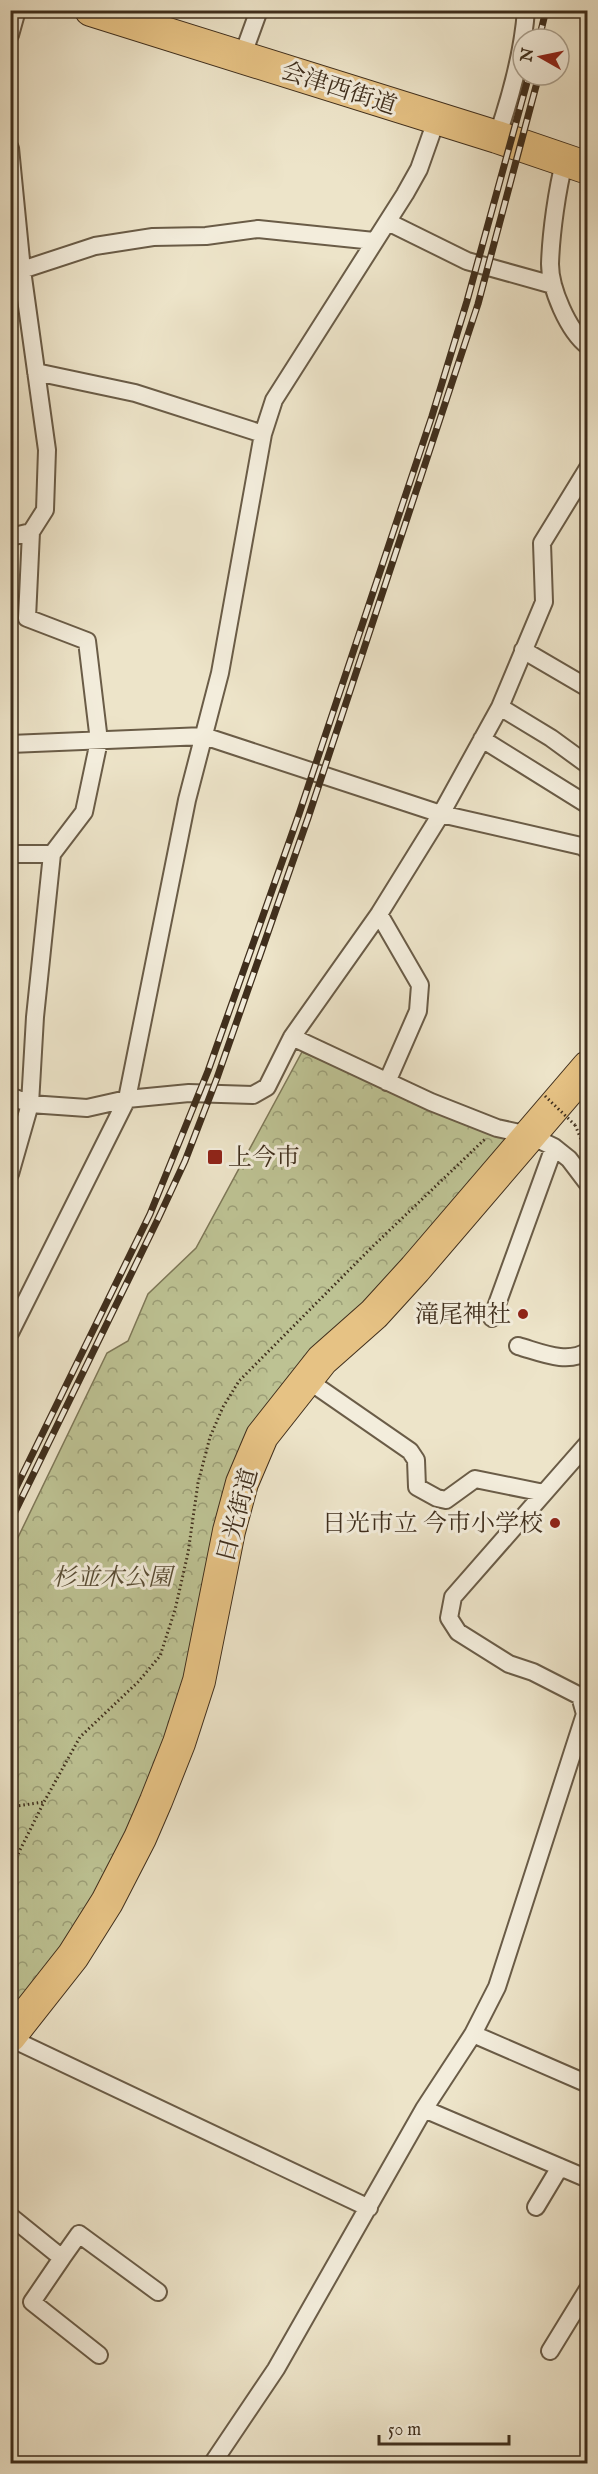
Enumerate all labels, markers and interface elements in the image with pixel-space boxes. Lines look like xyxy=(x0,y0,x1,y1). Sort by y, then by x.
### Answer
north arrow xyxy=(511,27,571,87)
text: N xyxy=(517,46,539,64)
street label: 会津西街道 xyxy=(277,56,400,123)
place label: 上今市 xyxy=(228,1143,300,1174)
marker: 上今市 xyxy=(206,1148,224,1166)
place label: 滝尾神社 xyxy=(415,1300,511,1331)
marker: 滝尾神社 xyxy=(516,1307,530,1321)
street label: 日光街道 xyxy=(211,1465,266,1566)
place label: 日光市立 今市小学校 xyxy=(322,1509,543,1540)
marker: 日光市立 今市小学校 xyxy=(548,1516,562,1530)
park label: 杉並木公園 xyxy=(52,1563,176,1594)
scale bar xyxy=(379,2408,510,2446)
text: 50 m xyxy=(388,2419,421,2442)

